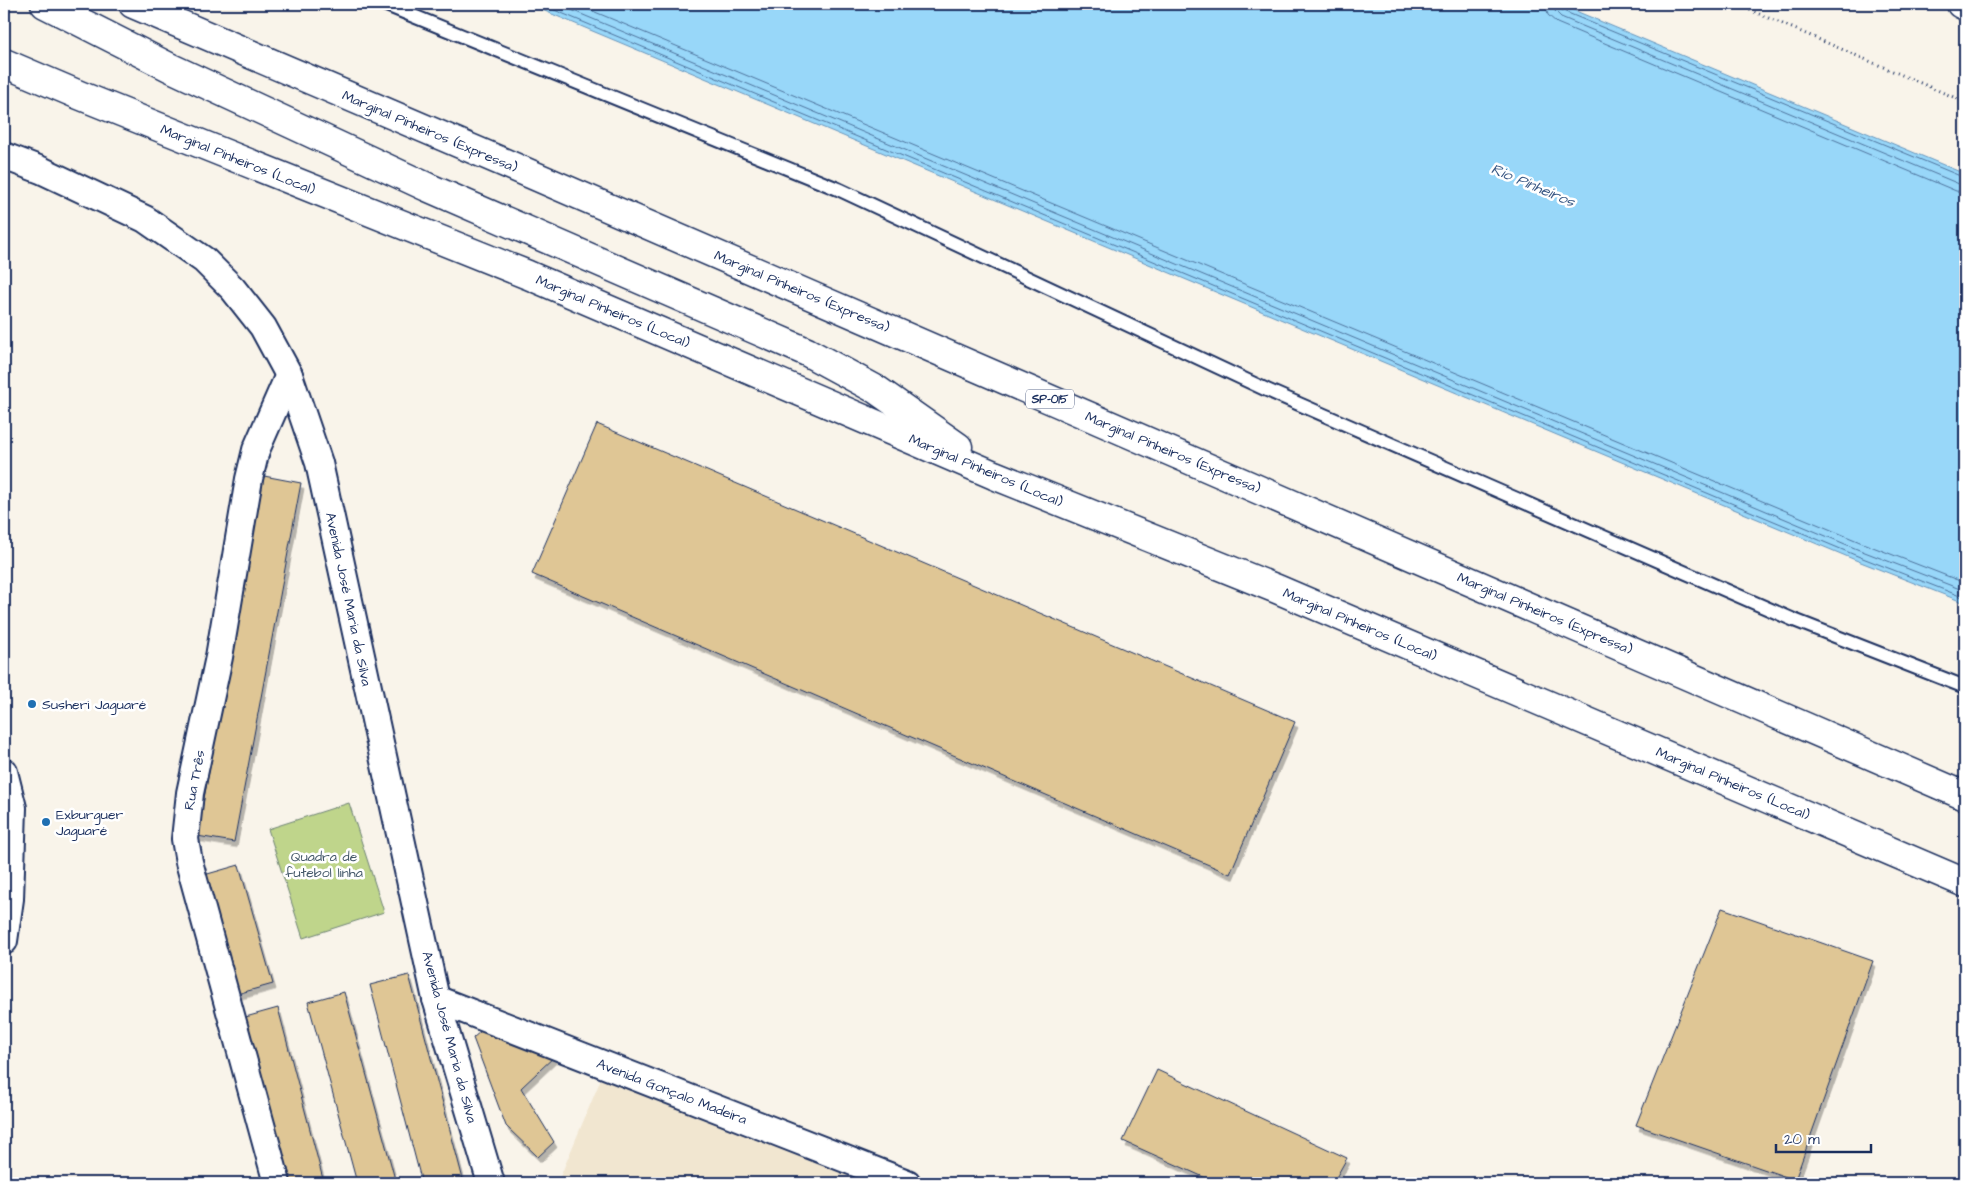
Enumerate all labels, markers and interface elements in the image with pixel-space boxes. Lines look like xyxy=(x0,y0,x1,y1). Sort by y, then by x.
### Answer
street label: Marginal Pinheiros (Expressa) xyxy=(339,86,520,178)
street label: Marginal Pinheiros (Local) xyxy=(157,120,318,200)
water label: Rio Pinheiros xyxy=(1488,158,1579,213)
street label: Marginal Pinheiros (Expressa) xyxy=(711,246,892,338)
street label: Marginal Pinheiros (Local) xyxy=(533,270,693,353)
road number: SP-015 xyxy=(1026,389,1074,408)
street label: Marginal Pinheiros (Expressa) xyxy=(1082,407,1263,499)
street label: Marginal Pinheiros (Local) xyxy=(906,429,1066,512)
street label: Avenida José Maria da Silva xyxy=(320,510,376,688)
street label: Marginal Pinheiros (Expressa) xyxy=(1454,568,1635,660)
street label: Marginal Pinheiros (Local) xyxy=(1280,583,1440,666)
place label: Susheri Jaguaré xyxy=(42,695,147,715)
marker: Susheri Jaguaré xyxy=(26,698,38,710)
street label: Marginal Pinheiros (Local) xyxy=(1653,742,1813,825)
street label: Rua Três xyxy=(179,748,211,812)
place label: Exburguer Jaguaré xyxy=(56,805,123,841)
marker: Exburguer Jaguaré xyxy=(40,816,52,828)
park label: Quadra de futebol linha xyxy=(285,847,363,883)
street label: Avenida José Maria da Silva xyxy=(416,949,482,1125)
street label: Avenida Gonçalo Madeira xyxy=(594,1054,750,1130)
scale bar xyxy=(1776,1122,1872,1154)
text: 20 m xyxy=(1784,1129,1820,1150)

